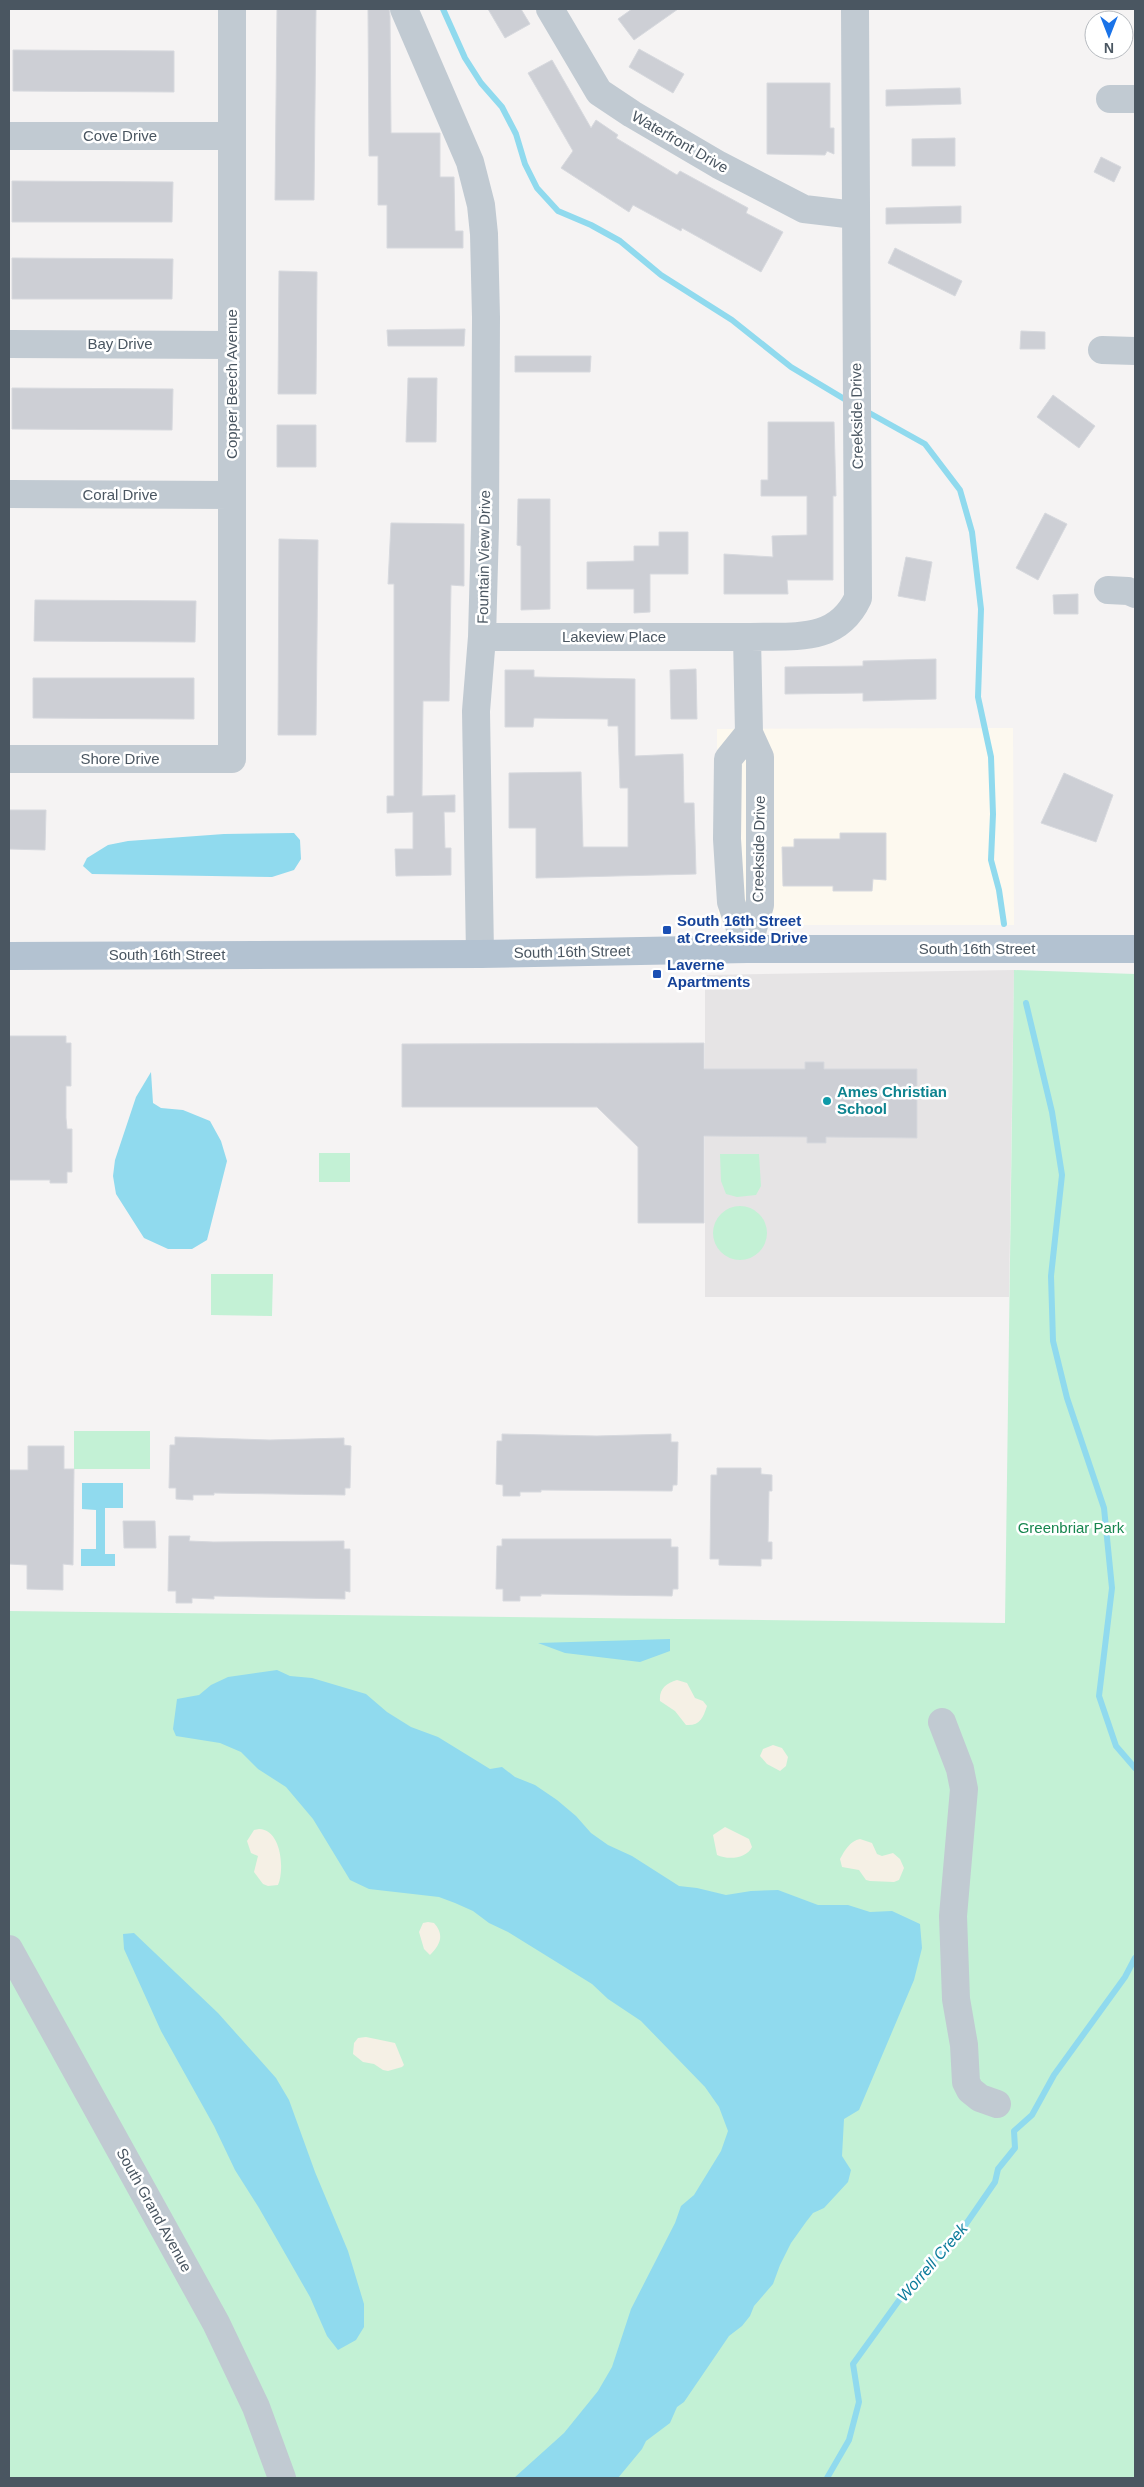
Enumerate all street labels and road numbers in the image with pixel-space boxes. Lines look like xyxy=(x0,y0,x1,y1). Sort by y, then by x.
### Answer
street label: Waterfront Drive xyxy=(629,107,732,176)
street label: Cove Drive xyxy=(83,127,157,144)
street label: Copper Beech Avenue xyxy=(223,309,240,459)
street label: Bay Drive xyxy=(87,335,153,352)
street label: Creekside Drive xyxy=(847,363,866,470)
street label: Coral Drive xyxy=(82,486,158,503)
street label: Fountain View Drive xyxy=(474,490,493,624)
street label: Lakeview Place xyxy=(562,628,666,645)
street label: Shore Drive xyxy=(80,750,160,767)
street label: Creekside Drive xyxy=(749,795,768,902)
street label: South 16th Street xyxy=(919,940,1036,957)
street label: South 16th Street xyxy=(513,942,631,961)
street label: South 16th Street xyxy=(109,946,226,963)
street label: South Grand Avenue xyxy=(113,2145,196,2275)

